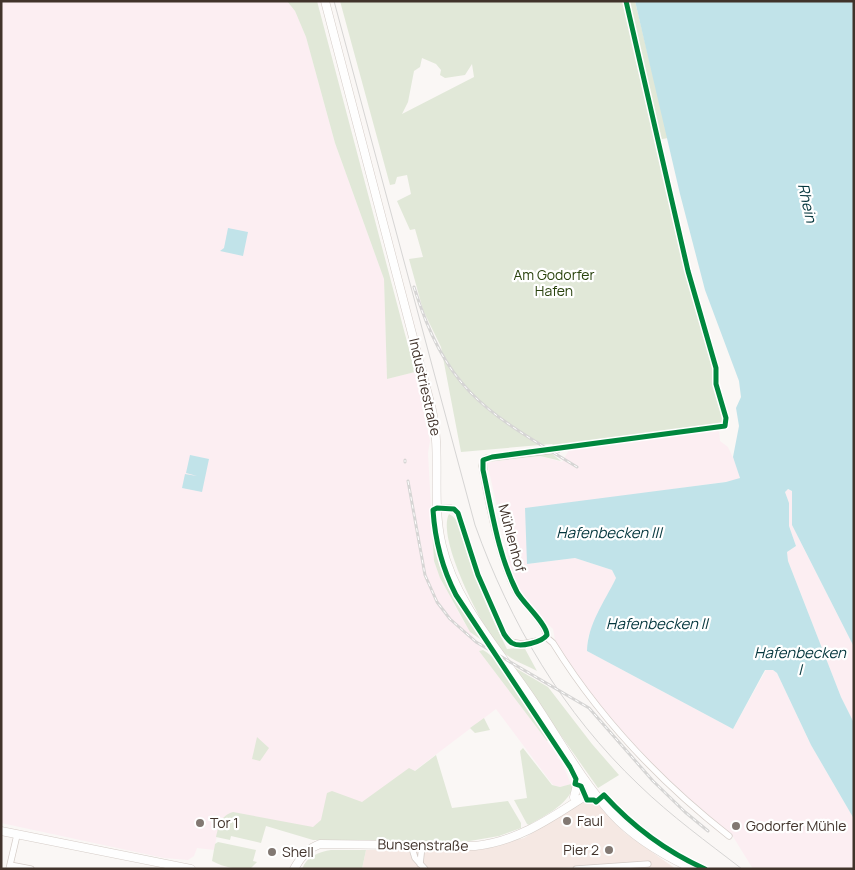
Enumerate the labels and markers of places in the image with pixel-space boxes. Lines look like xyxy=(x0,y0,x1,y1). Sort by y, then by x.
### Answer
place label: Faul xyxy=(577,811,603,830)
place label: Tor 1 xyxy=(210,813,239,832)
marker: Faul xyxy=(561,815,573,827)
place label: Godorfer Mühle xyxy=(746,816,846,835)
marker: Tor 1 xyxy=(194,817,206,829)
marker: Godorfer Mühle xyxy=(730,820,742,832)
place label: Pier 2 xyxy=(563,840,599,859)
place label: Shell xyxy=(282,842,314,861)
marker: Pier 2 xyxy=(603,844,615,856)
marker: Shell xyxy=(266,846,278,858)

